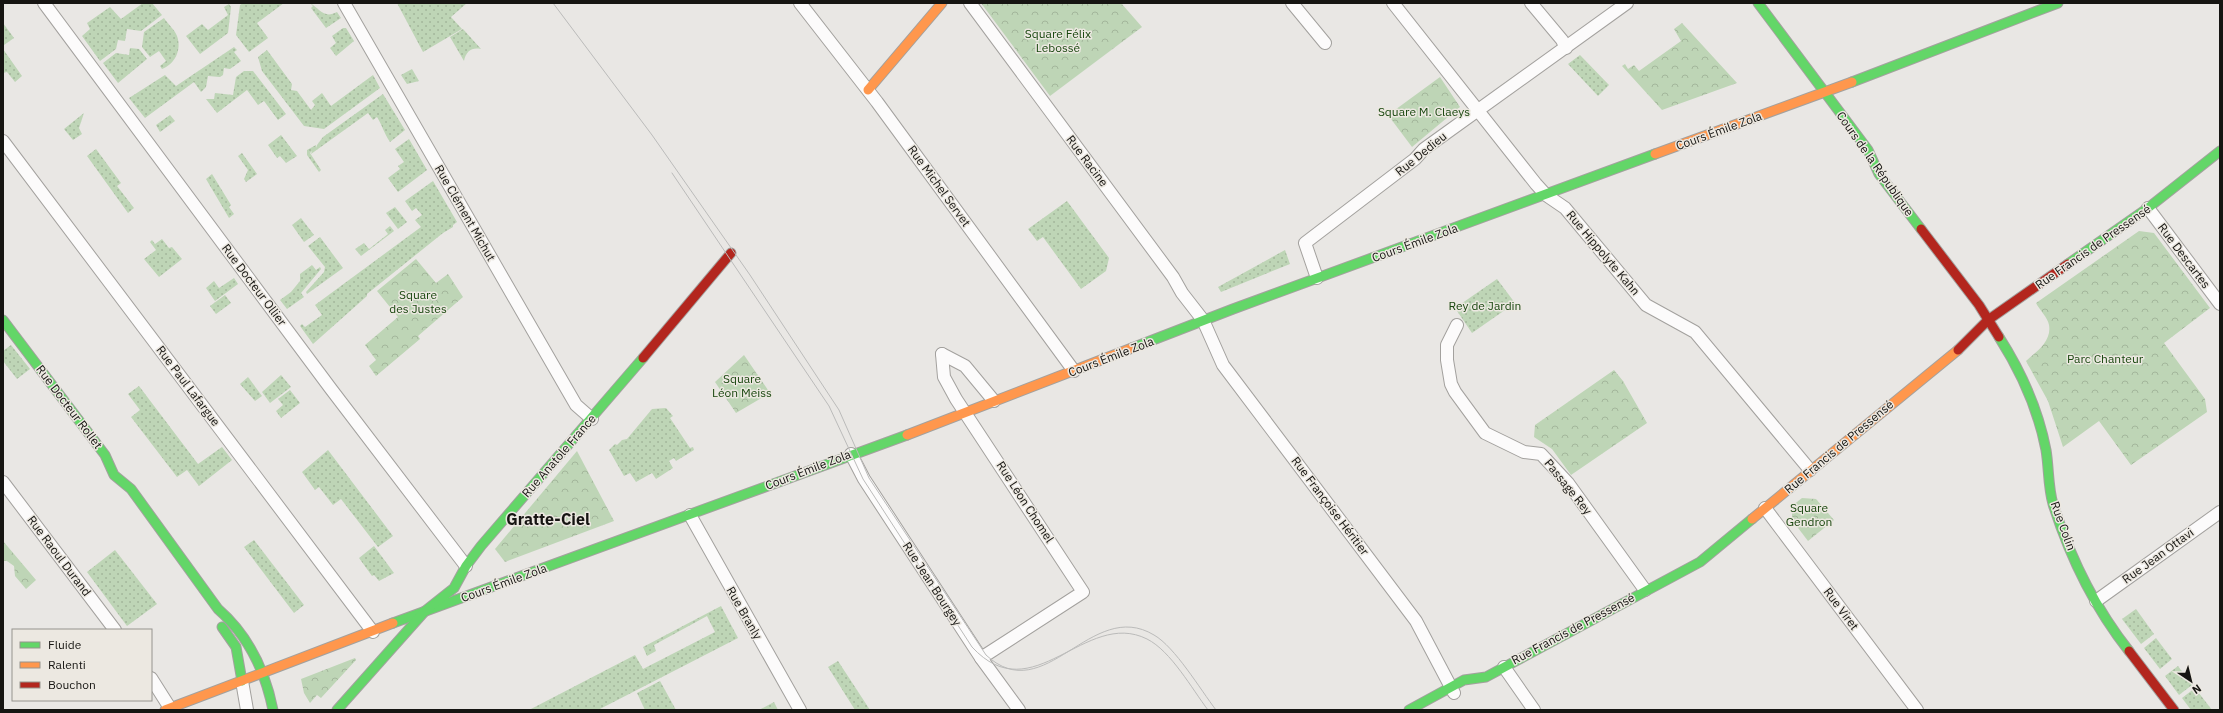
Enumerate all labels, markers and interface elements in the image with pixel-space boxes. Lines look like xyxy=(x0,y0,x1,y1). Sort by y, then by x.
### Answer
park label: Square Félix Lebossé xyxy=(1025,26,1091,55)
park label: Square M. Claeys xyxy=(1378,104,1470,119)
street label: Cours Émile Zola xyxy=(1674,108,1764,153)
street label: Cours de la République xyxy=(1834,108,1917,219)
street label: Rue Dedieu xyxy=(1392,128,1449,179)
street label: Rue Racine xyxy=(1063,132,1112,190)
street label: Rue Michel Servet xyxy=(905,142,974,229)
street label: Rue Clément Michut xyxy=(432,162,499,264)
street label: Rue Francis de Pressensé xyxy=(2032,201,2154,292)
street label: Rue Hippolyte Kahn xyxy=(1563,207,1643,298)
street label: Cours Émile Zola xyxy=(1370,220,1460,265)
street label: Rue Descartes xyxy=(2155,220,2214,291)
street label: Rue Docteur Ollier xyxy=(219,241,290,329)
park label: Square des Justes xyxy=(389,287,447,316)
park label: Rey de Jardin xyxy=(1449,298,1521,313)
street label: Cours Émile Zola xyxy=(1066,333,1156,380)
street label: Rue Paul Lafargue xyxy=(153,342,224,429)
park label: Parc Chanteur xyxy=(2067,351,2144,366)
street label: Rue Docteur Rollet xyxy=(33,362,106,452)
park label: Square Léon Meiss xyxy=(712,371,772,400)
street label: Rue Francis de Pressensé xyxy=(1781,396,1897,497)
street label: Rue Anatole France xyxy=(519,411,599,500)
street label: Cours Émile Zola xyxy=(763,446,853,493)
street label: Rue Françoise Héritier xyxy=(1288,453,1373,558)
street label: Passage Rey xyxy=(1541,456,1595,518)
street label: Rue Léon Chomel xyxy=(994,458,1057,545)
street label: Rue Colin xyxy=(2048,499,2079,552)
park label: Square Gendron xyxy=(1786,500,1832,529)
district label: Gratte-Ciel xyxy=(506,509,590,529)
street label: Rue Raoul Durand xyxy=(24,512,95,599)
street label: Rue Jean Ottavi xyxy=(2119,525,2196,587)
street label: Rue Jean Bourgey xyxy=(900,539,965,628)
street label: Cours Émile Zola xyxy=(459,560,549,605)
street label: Rue Branly xyxy=(723,584,766,642)
street label: Rue Viret xyxy=(1821,584,1862,633)
street label: Rue Francis de Pressensé xyxy=(1509,589,1637,667)
legend xyxy=(12,629,152,701)
text: Fluide xyxy=(48,637,82,652)
text: Ralenti xyxy=(48,657,86,672)
north arrow xyxy=(2171,661,2211,701)
text: Bouchon xyxy=(48,677,96,692)
text: N xyxy=(2189,681,2204,697)

